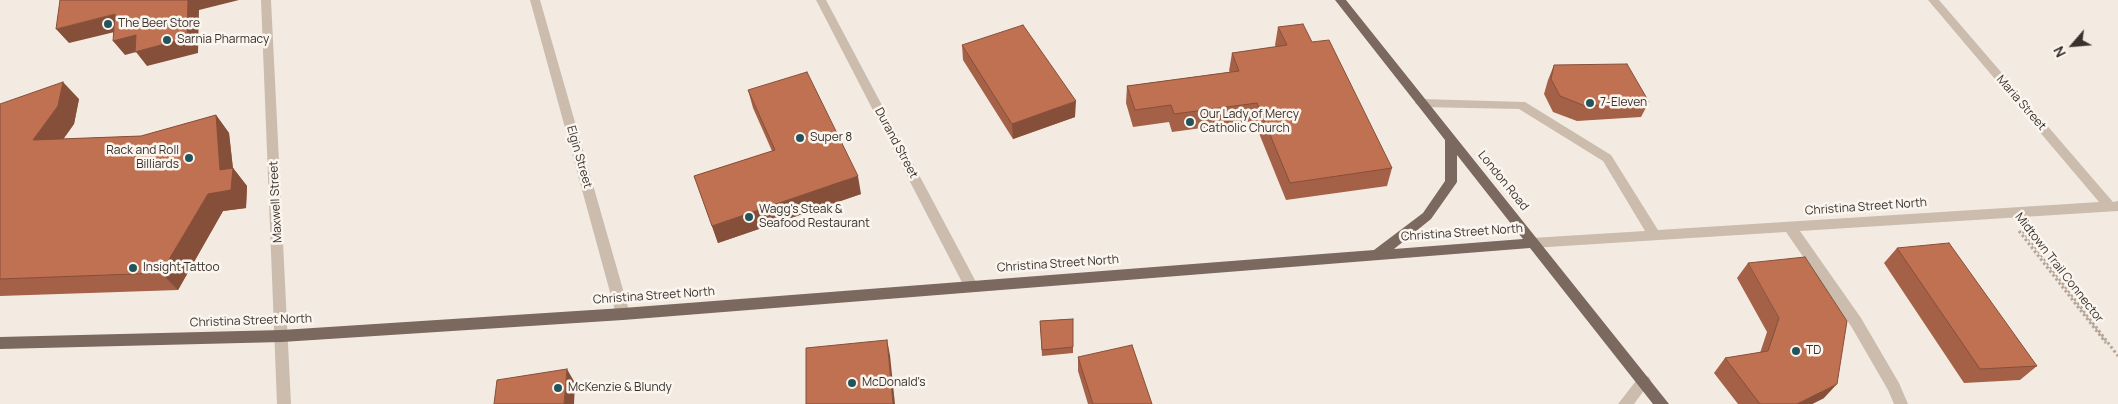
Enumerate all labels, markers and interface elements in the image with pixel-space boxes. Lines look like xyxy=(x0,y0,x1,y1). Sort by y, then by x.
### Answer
place label: The Beer Store xyxy=(118,17,200,31)
marker: The Beer Store xyxy=(102,18,114,30)
north arrow xyxy=(2048,20,2098,70)
place label: Sarnia Pharmacy xyxy=(177,33,269,47)
marker: Sarnia Pharmacy xyxy=(161,34,173,46)
text: N xyxy=(2048,43,2070,61)
street label: Maria Street xyxy=(1993,73,2049,133)
place label: 7-Eleven xyxy=(1600,96,1647,110)
marker: 7-Eleven xyxy=(1584,97,1596,109)
street label: Durand Street xyxy=(871,105,921,181)
place label: Our Lady of Mercy Catholic Church xyxy=(1200,108,1299,136)
marker: Our Lady of Mercy Catholic Church xyxy=(1184,116,1196,128)
street label: Elgin Street xyxy=(563,124,595,190)
place label: Super 8 xyxy=(810,131,852,145)
marker: Super 8 xyxy=(794,132,806,144)
place label: Rack and Roll Billiards xyxy=(106,144,179,172)
street label: London Road xyxy=(1475,148,1531,214)
marker: Rack and Roll Billiards xyxy=(183,152,195,164)
street label: Maxwell Street xyxy=(267,161,285,243)
street label: Christina Street North xyxy=(1805,196,1927,218)
place label: Wagg's Steak & Seafood Restaurant xyxy=(759,203,870,231)
street label: Midtown Trail Connector xyxy=(2012,210,2106,326)
marker: Wagg's Steak & Seafood Restaurant xyxy=(743,211,755,223)
street label: Christina Street North xyxy=(1401,222,1523,244)
street label: Christina Street North xyxy=(997,253,1119,275)
place label: Insight Tattoo xyxy=(143,261,220,275)
marker: Insight Tattoo xyxy=(127,262,139,274)
street label: Christina Street North xyxy=(593,285,715,307)
street label: Christina Street North xyxy=(190,312,312,330)
place label: TD xyxy=(1806,344,1821,358)
marker: TD xyxy=(1790,345,1802,357)
place label: McDonald's xyxy=(862,376,925,390)
marker: McDonald's xyxy=(846,377,858,389)
place label: McKenzie & Blundy xyxy=(568,381,672,395)
marker: McKenzie & Blundy xyxy=(552,382,564,394)

